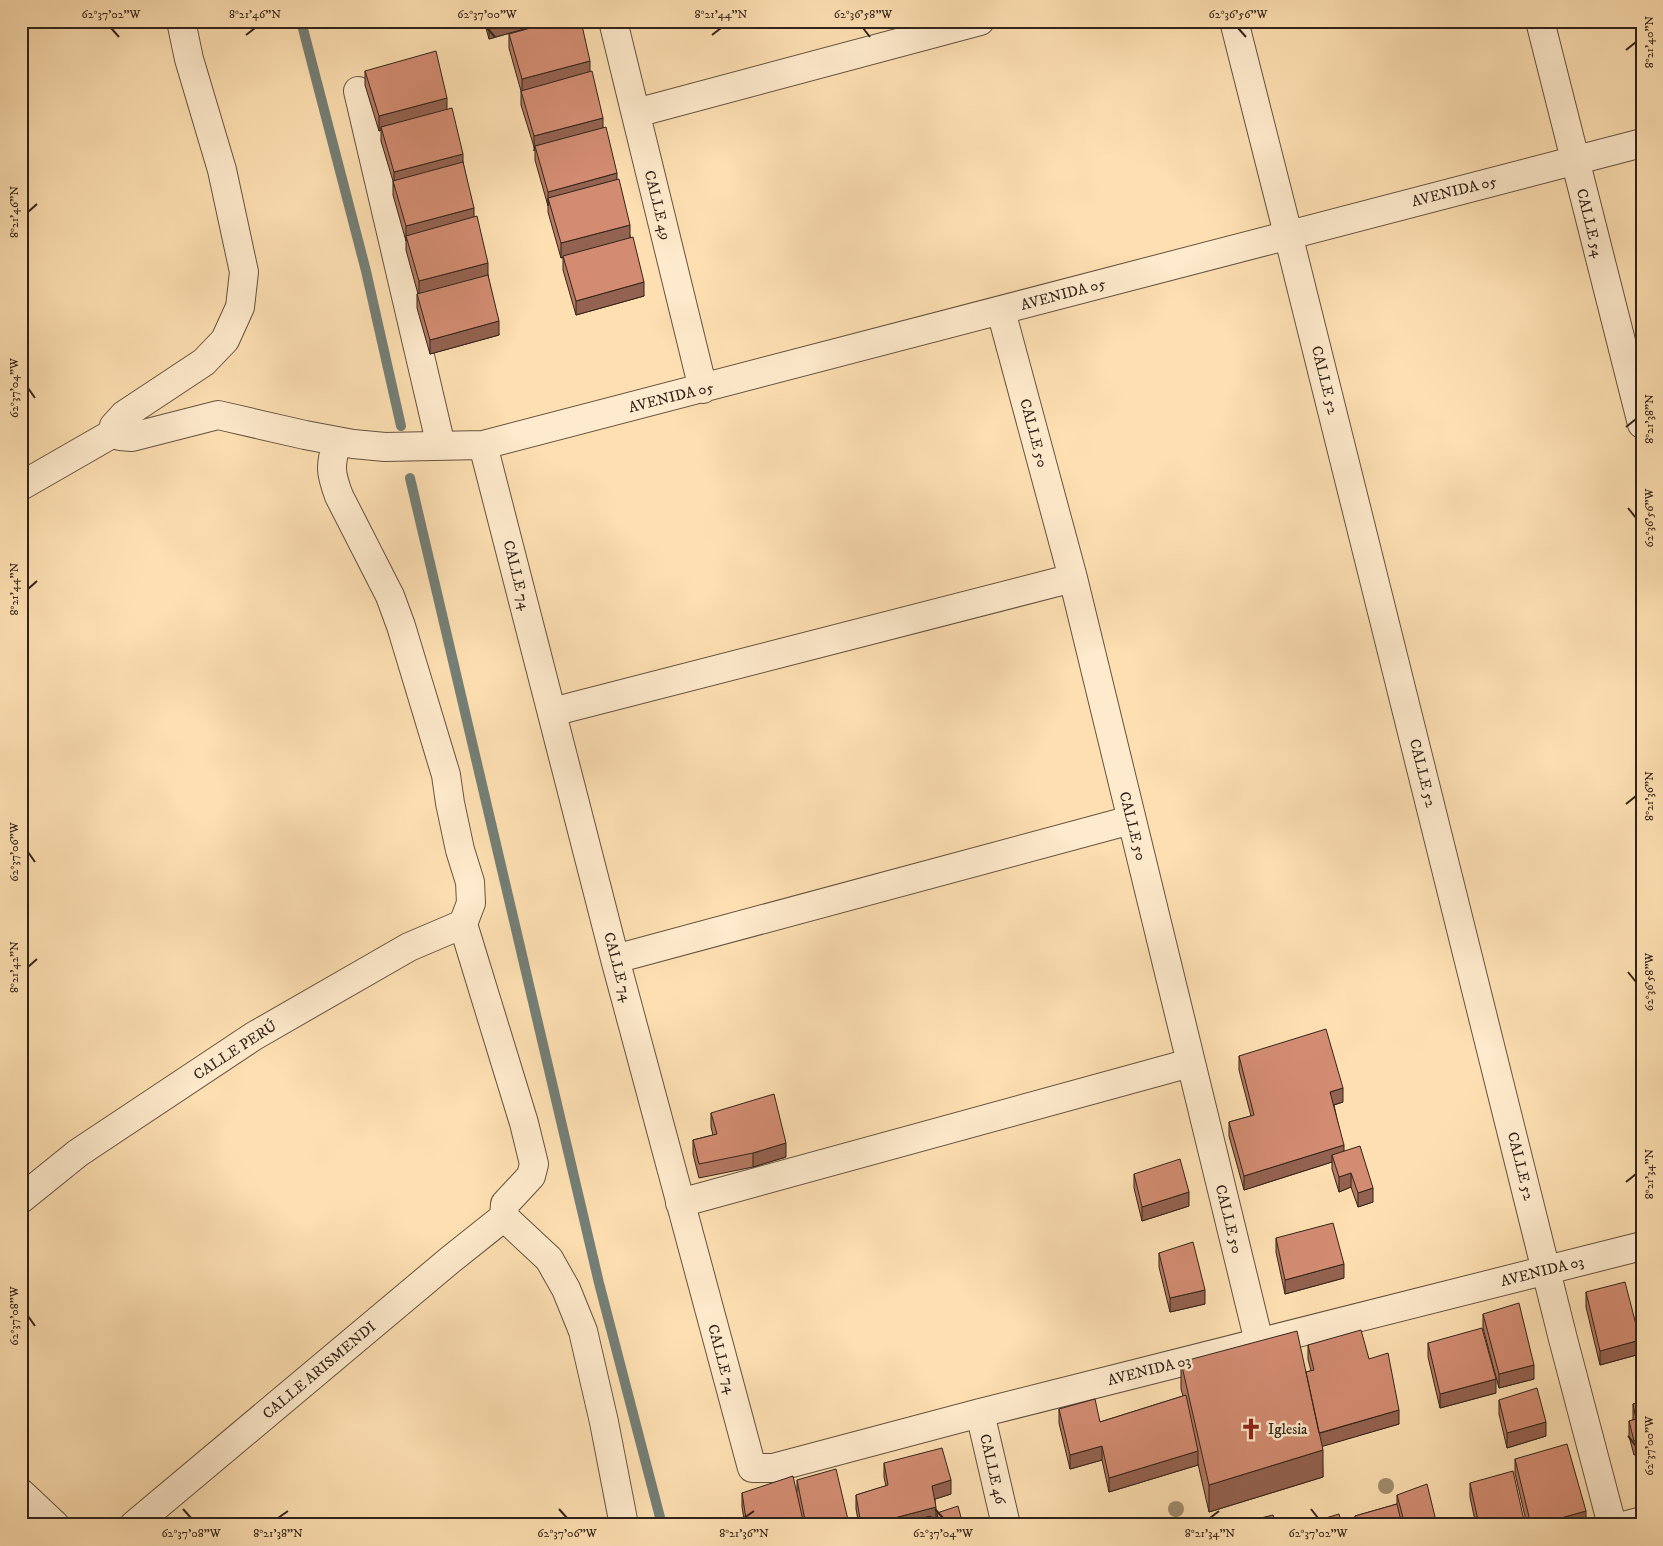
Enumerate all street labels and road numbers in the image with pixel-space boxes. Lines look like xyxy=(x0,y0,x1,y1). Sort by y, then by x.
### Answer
street label: CALLE 49 xyxy=(640,168,675,242)
street label: AVENIDA 05 xyxy=(1410,172,1499,211)
street label: CALLE 54 xyxy=(1572,187,1607,260)
street label: AVENIDA 05 xyxy=(1019,274,1108,315)
street label: CALLE 52 xyxy=(1307,344,1342,417)
street label: AVENIDA 05 xyxy=(627,378,716,417)
street label: CALLE 50 xyxy=(1015,397,1052,470)
street label: CALLE 74 xyxy=(499,538,534,612)
street label: CALLE 52 xyxy=(1405,737,1440,810)
street label: CALLE 50 xyxy=(1115,790,1150,863)
street label: CALLE 74 xyxy=(599,930,636,1004)
street label: CALLE PERÚ xyxy=(189,1015,281,1084)
street label: CALLE 52 xyxy=(1503,1130,1538,1203)
street label: CALLE 50 xyxy=(1211,1183,1246,1256)
street label: AVENIDA 03 xyxy=(1498,1252,1586,1291)
street label: CALLE ARISMENDI xyxy=(259,1317,380,1423)
street label: CALLE 74 xyxy=(703,1322,740,1396)
street label: AVENIDA 03 xyxy=(1105,1351,1193,1390)
street label: CALLE 46 xyxy=(975,1432,1010,1507)

